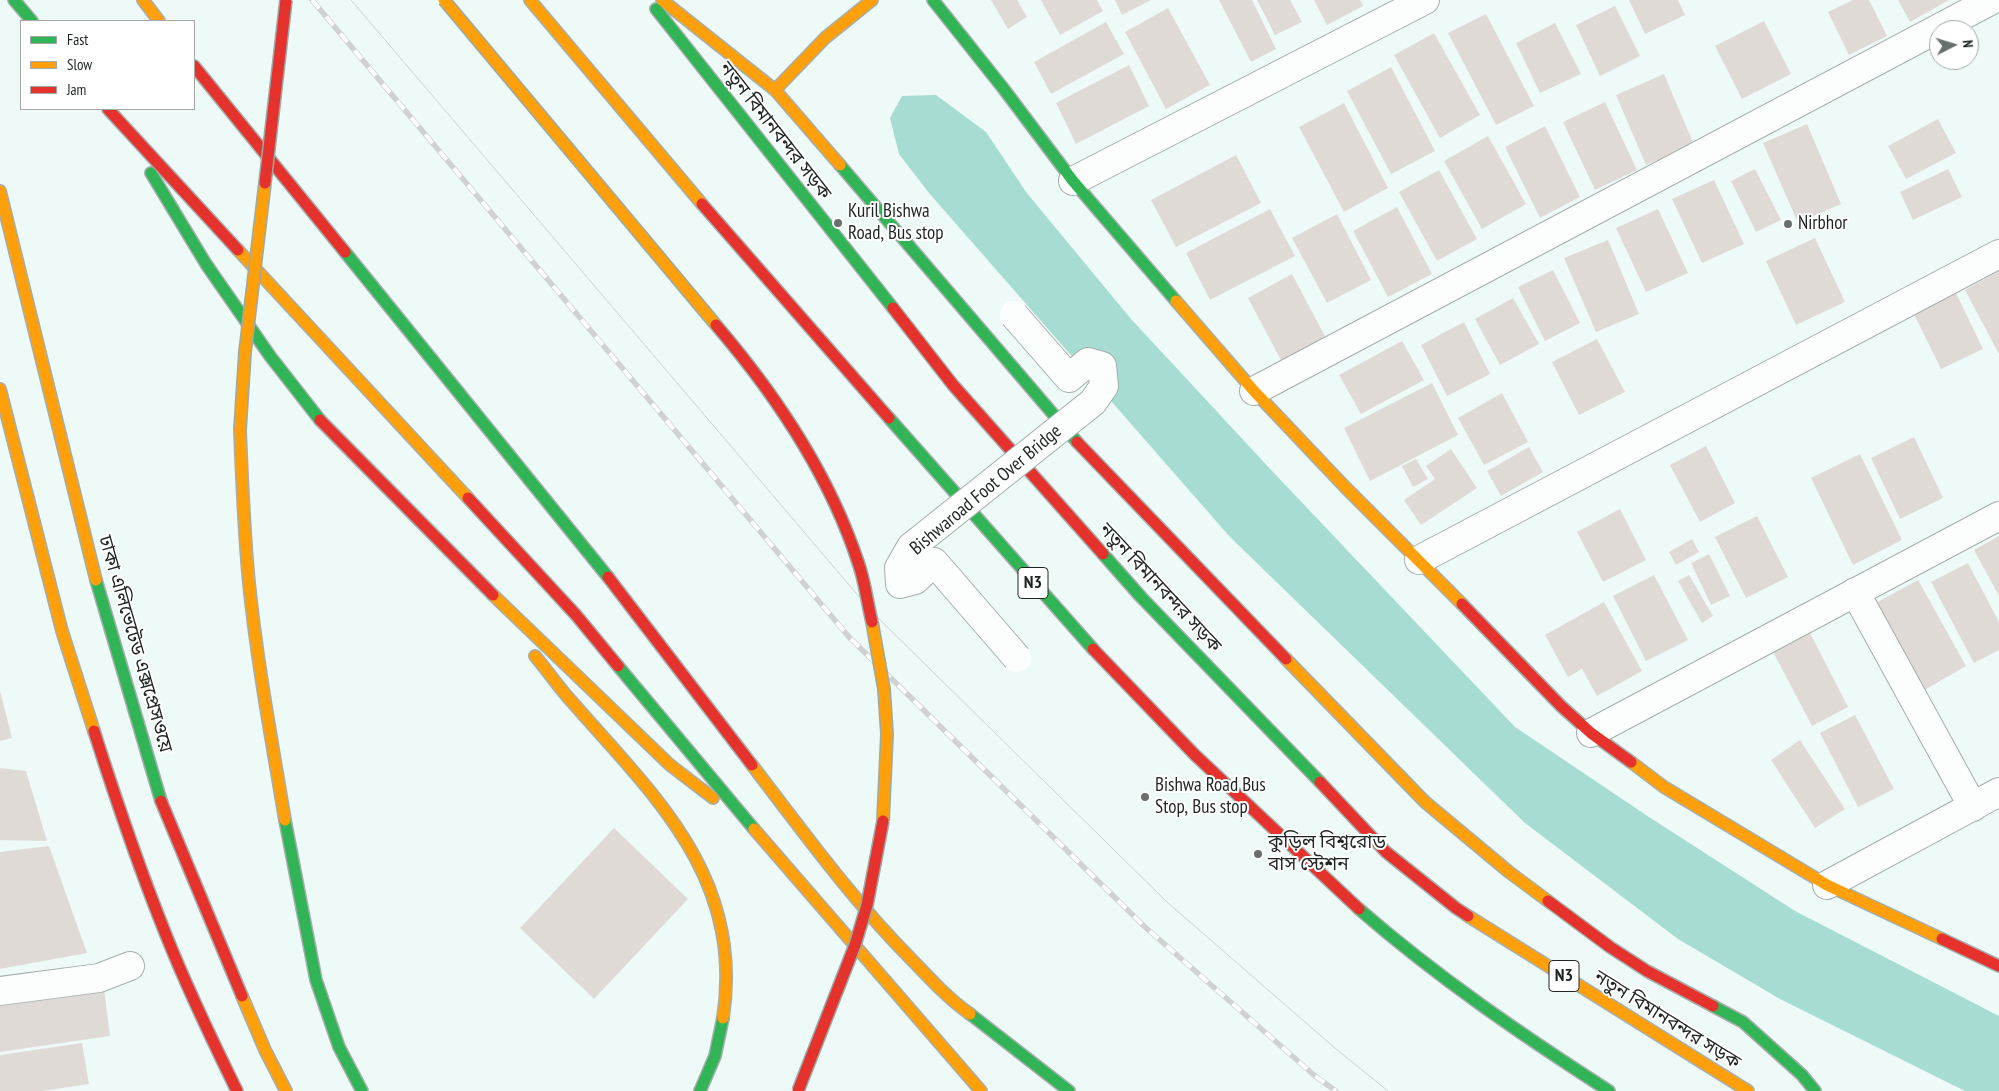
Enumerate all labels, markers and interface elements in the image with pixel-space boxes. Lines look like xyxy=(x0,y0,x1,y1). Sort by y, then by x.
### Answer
legend xyxy=(20,20,195,110)
north arrow xyxy=(1929,20,1979,70)
text: Fast xyxy=(67,30,88,49)
text: N xyxy=(1959,39,1977,48)
text: Slow xyxy=(67,55,92,74)
street label: নতুন বিমানবন্দর সড়ক xyxy=(714,58,836,204)
text: Jam xyxy=(67,80,86,99)
place label: Kuril Bishwa Road, Bus stop xyxy=(848,201,944,245)
place label: Nirbhor xyxy=(1798,213,1848,235)
marker: Kuril Bishwa Road, Bus stop xyxy=(832,217,844,229)
marker: Nirbhor xyxy=(1782,218,1794,230)
street label: Bishwaroad Foot Over Bridge xyxy=(906,420,1066,560)
street label: নতুন বিমানবন্দর সড়ক xyxy=(1094,519,1226,657)
street label: ঢাকা এলিভেটেড এক্সপ্রেসওয়ে xyxy=(93,533,177,755)
road number: N3 xyxy=(1018,568,1048,598)
place label: Bishwa Road Bus Stop, Bus stop xyxy=(1155,775,1266,819)
marker: Bishwa Road Bus Stop, Bus stop xyxy=(1139,791,1151,803)
place label: কুড়িল বিশ্বরোড বাস স্টেশন xyxy=(1268,832,1386,876)
marker: কুড়িল বিশ্বরোড বাস স্টেশন xyxy=(1252,848,1264,860)
road number: N3 xyxy=(1549,960,1579,991)
street label: নতুন বিমানবন্দর সড়ক xyxy=(1590,966,1744,1074)

